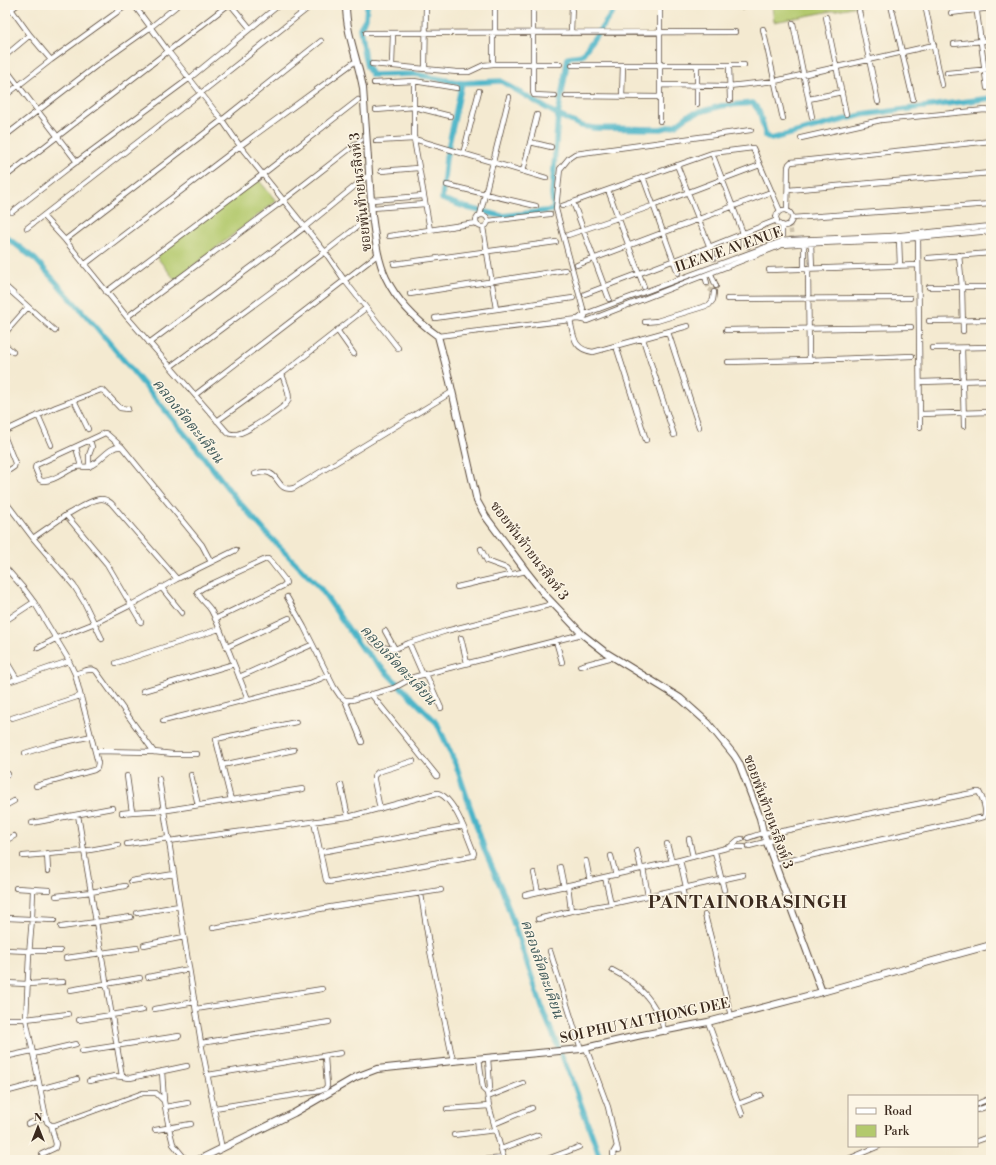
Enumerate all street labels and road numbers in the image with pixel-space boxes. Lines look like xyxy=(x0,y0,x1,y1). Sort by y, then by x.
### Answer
street label: ซอยพันท้ายนรสิงห์ 3 xyxy=(345,131,376,253)
street label: ILEAVE AVENUE xyxy=(673,223,785,277)
street label: ซอยพันท้ายนรสิงห์ 3 xyxy=(486,497,573,604)
street label: ซอยพันท้ายนรสิงห์ 3 xyxy=(739,752,798,872)
street label: SOI PHU YAI THONG DEE xyxy=(558,994,732,1048)

